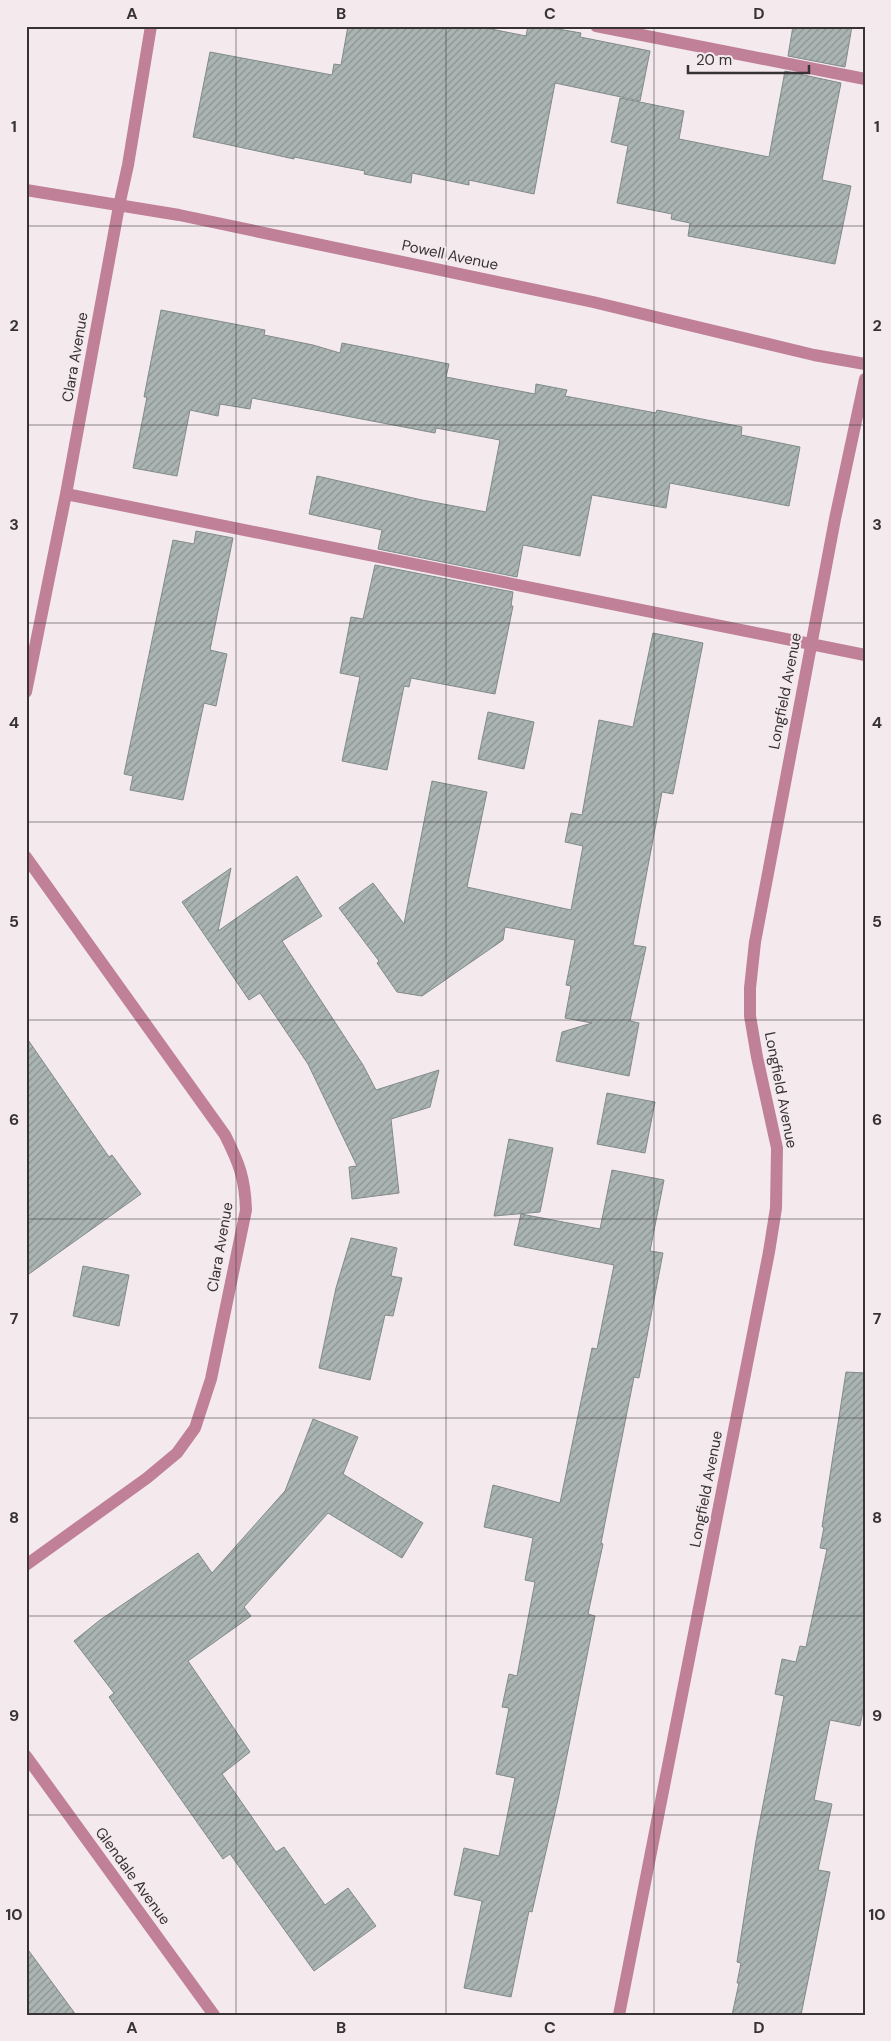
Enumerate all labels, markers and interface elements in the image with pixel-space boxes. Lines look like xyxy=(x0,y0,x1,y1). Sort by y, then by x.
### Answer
text: A xyxy=(126,3,138,24)
text: B xyxy=(336,3,346,24)
text: C xyxy=(544,3,556,24)
text: D xyxy=(753,3,765,24)
scale bar xyxy=(688,42,810,74)
text: 20 m xyxy=(696,50,732,70)
text: 1 xyxy=(11,116,17,137)
text: 1 xyxy=(874,116,880,137)
street label: Powell Avenue xyxy=(400,235,500,275)
street label: Clara Avenue xyxy=(57,310,93,404)
text: 2 xyxy=(9,315,19,336)
text: 2 xyxy=(872,315,882,336)
text: 3 xyxy=(9,514,19,535)
text: 3 xyxy=(872,514,882,535)
street label: Longfield Avenue xyxy=(764,631,806,751)
text: 4 xyxy=(9,712,19,733)
text: 4 xyxy=(872,712,882,733)
text: 5 xyxy=(9,911,19,932)
text: 5 xyxy=(872,911,882,932)
street label: Longfield Avenue xyxy=(760,1030,802,1150)
text: 6 xyxy=(9,1109,19,1130)
text: 6 xyxy=(872,1109,882,1130)
street label: Clara Avenue xyxy=(202,1200,238,1294)
text: 7 xyxy=(10,1308,19,1329)
text: 7 xyxy=(873,1308,882,1329)
street label: Longfield Avenue xyxy=(685,1429,727,1549)
text: 8 xyxy=(9,1507,19,1528)
text: 8 xyxy=(872,1507,882,1528)
text: 9 xyxy=(9,1705,19,1726)
text: 9 xyxy=(872,1705,882,1726)
street label: Glendale Avenue xyxy=(91,1823,175,1929)
text: 10 xyxy=(5,1904,23,1925)
text: 10 xyxy=(868,1904,886,1925)
text: A xyxy=(126,2017,138,2038)
text: B xyxy=(336,2017,346,2038)
text: C xyxy=(544,2017,556,2038)
text: D xyxy=(753,2017,765,2038)

